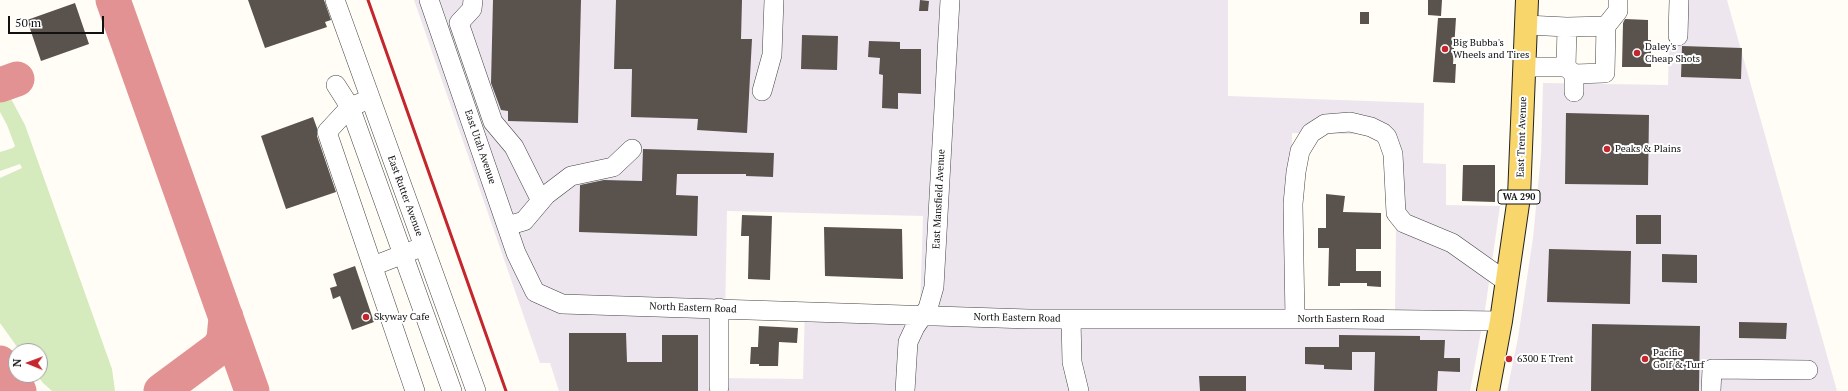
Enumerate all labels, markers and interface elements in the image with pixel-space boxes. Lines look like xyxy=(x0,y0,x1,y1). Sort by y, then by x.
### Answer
scale bar xyxy=(10,8,106,34)
text: 50 m xyxy=(15,15,41,30)
place label: Big Bubba's Wheels and Tires xyxy=(1453,37,1529,60)
place label: Daley's Cheap Shots xyxy=(1645,41,1700,64)
marker: Big Bubba's Wheels and Tires xyxy=(1440,44,1450,54)
marker: Daley's Cheap Shots xyxy=(1632,48,1642,58)
street label: East Trent Avenue xyxy=(1515,96,1529,178)
street label: East Utah Avenue xyxy=(462,108,498,186)
place label: Peaks & Plains xyxy=(1615,143,1681,155)
marker: Peaks & Plains xyxy=(1602,144,1612,154)
street label: East Mansfield Avenue xyxy=(930,149,948,249)
street label: East Rutter Avenue xyxy=(385,154,425,238)
road number: WA 290 xyxy=(1498,190,1540,204)
street label: North Eastern Road xyxy=(649,300,737,316)
place label: Skyway Cafe xyxy=(374,311,429,323)
street label: North Eastern Road xyxy=(973,311,1061,325)
marker: Skyway Cafe xyxy=(361,312,371,322)
street label: North Eastern Road xyxy=(1297,313,1385,325)
north arrow xyxy=(8,343,48,383)
place label: Pacific Golf & Turf xyxy=(1653,347,1704,370)
place label: 6300 E Trent xyxy=(1517,353,1573,365)
marker: 6300 E Trent xyxy=(1504,354,1514,364)
marker: Pacific Golf & Turf xyxy=(1640,354,1650,364)
text: N xyxy=(10,359,24,367)

